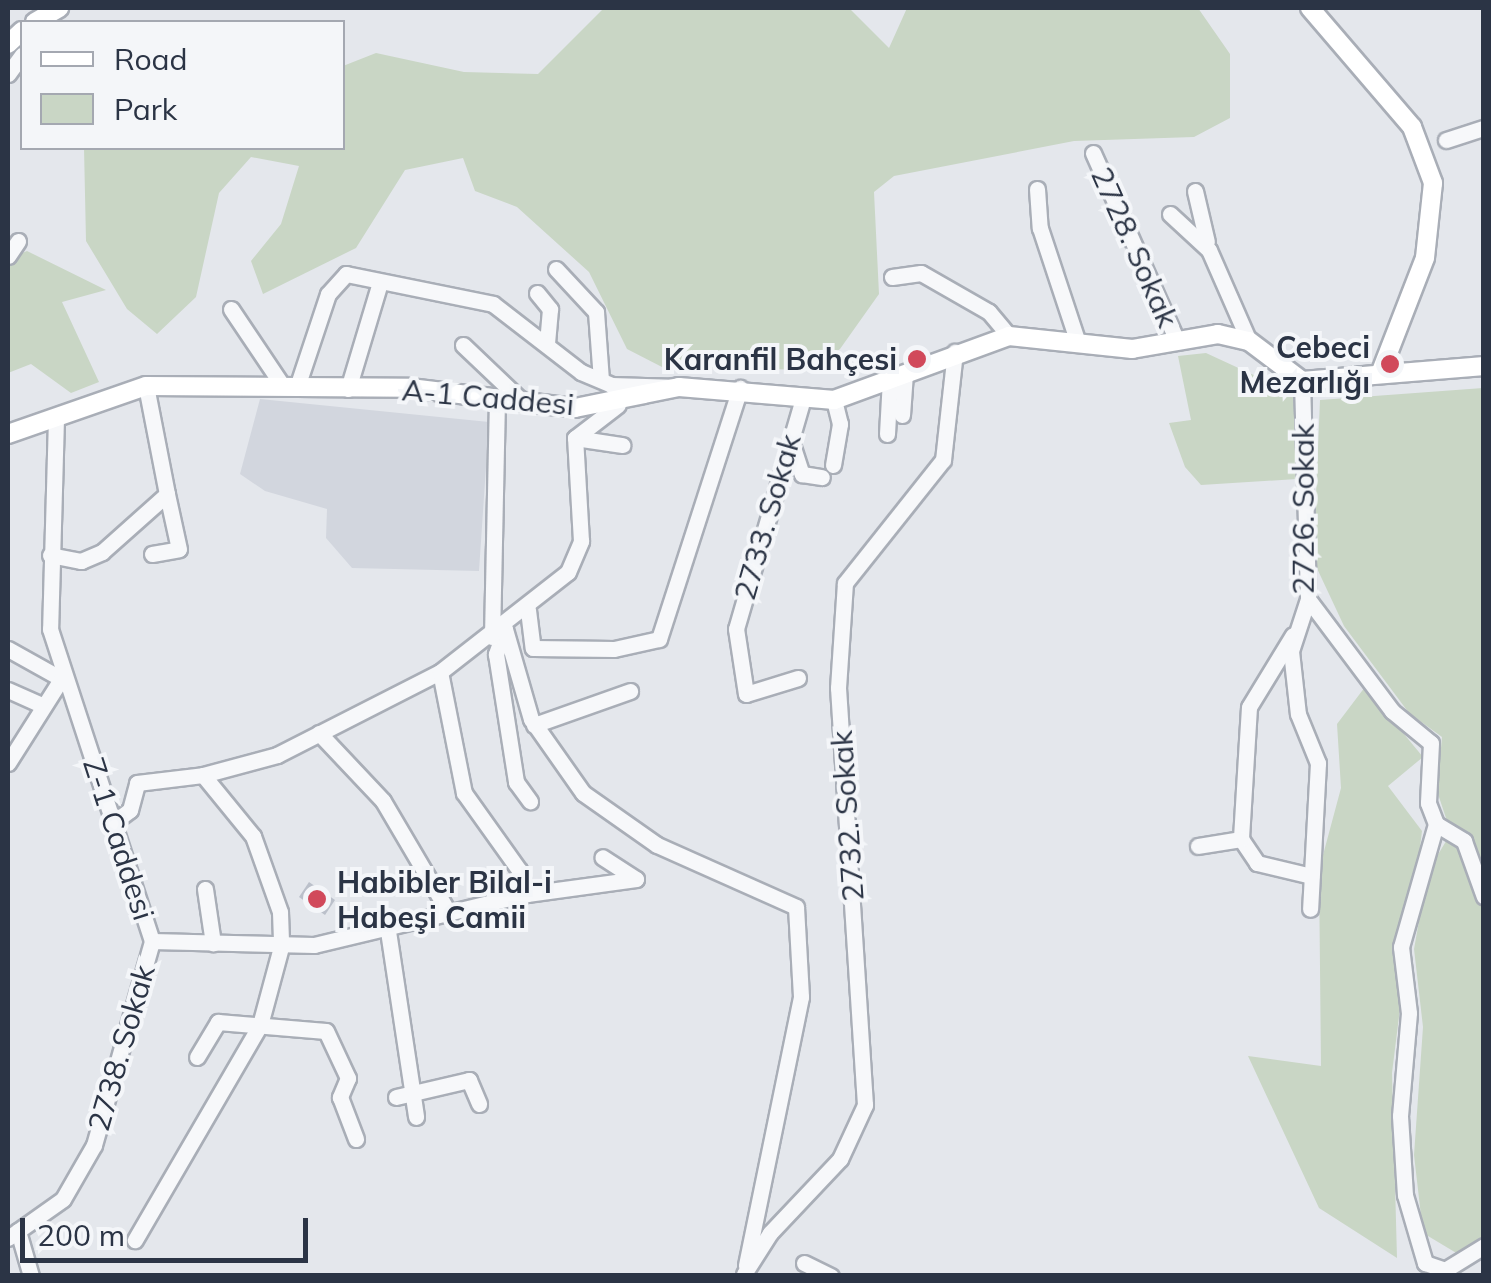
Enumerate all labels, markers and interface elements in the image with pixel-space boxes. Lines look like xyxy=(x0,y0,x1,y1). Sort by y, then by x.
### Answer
legend xyxy=(20,20,345,150)
text: Road xyxy=(114,40,188,78)
text: Park xyxy=(114,90,177,128)
street label: 2728. Sokak xyxy=(1084,161,1186,333)
place label: Cebeci Mezarlığı xyxy=(1240,329,1370,400)
place label: Karanfil Bahçesi xyxy=(664,341,897,377)
marker: Karanfil Bahçesi xyxy=(906,348,928,370)
marker: Cebeci Mezarlığı xyxy=(1379,353,1401,375)
street label: A-1 Caddesi xyxy=(401,372,575,422)
street label: 2726. Sokak xyxy=(1285,423,1321,595)
street label: 2733. Sokak xyxy=(726,430,808,604)
street label: 2732. Sokak xyxy=(823,729,871,903)
street label: Z-1 Caddesi xyxy=(76,753,162,925)
place label: Habibler Bilal-i Habeşi Camii xyxy=(337,864,552,934)
marker: Habibler Bilal-i Habeşi Camii xyxy=(306,888,328,910)
street label: 2738. Sokak xyxy=(80,961,162,1135)
scale bar xyxy=(25,1198,312,1260)
text: 200 m xyxy=(37,1216,125,1254)

